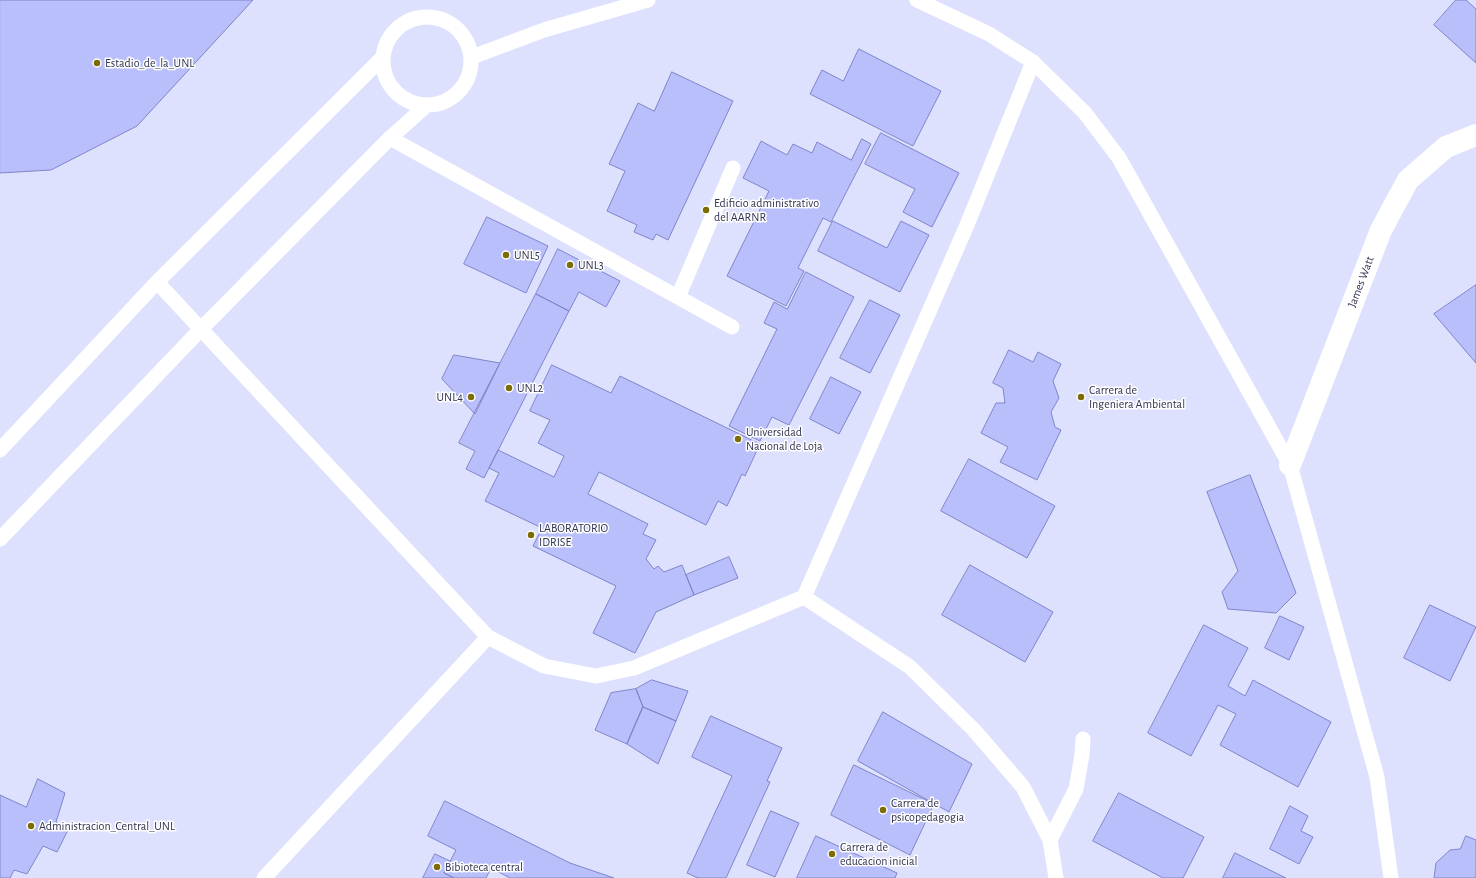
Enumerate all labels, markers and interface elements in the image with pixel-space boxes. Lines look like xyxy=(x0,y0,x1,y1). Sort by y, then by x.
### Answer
place label: Estadio_de_la_UNL xyxy=(105,56,194,70)
marker: Estadio_de_la_UNL xyxy=(92,58,102,68)
place label: Edificio administrativo del AARNR xyxy=(714,196,819,224)
marker: Edificio administrativo del AARNR xyxy=(701,205,711,215)
place label: UNL5 xyxy=(514,248,540,262)
marker: UNL5 xyxy=(501,250,511,260)
street label: James Watt xyxy=(1345,254,1377,310)
place label: UNL3 xyxy=(578,258,604,272)
marker: UNL3 xyxy=(565,260,575,270)
place label: UNL2 xyxy=(517,381,543,395)
marker: UNL2 xyxy=(504,383,514,393)
place label: Carrera de Ingeniera Ambiental xyxy=(1089,383,1185,411)
place label: UNL4 xyxy=(437,390,463,404)
marker: UNL4 xyxy=(466,392,476,402)
marker: Carrera de Ingeniera Ambiental xyxy=(1076,392,1086,402)
place label: Universidad Nacional de Loja xyxy=(746,425,823,453)
marker: Universidad Nacional de Loja xyxy=(733,434,743,444)
place label: LABORATORIO IDRISE xyxy=(539,521,608,549)
marker: LABORATORIO IDRISE xyxy=(526,530,536,540)
place label: Carrera de psicopedagogia xyxy=(891,796,964,824)
marker: Carrera de psicopedagogia xyxy=(878,805,888,815)
place label: Administracion_Central_UNL xyxy=(39,819,175,833)
marker: Administracion_Central_UNL xyxy=(26,821,36,831)
place label: Carrera de educacion inicial xyxy=(840,840,917,868)
marker: Carrera de educacion inicial xyxy=(827,849,837,859)
place label: Bibioteca central xyxy=(445,860,523,874)
marker: Bibioteca central xyxy=(432,862,442,872)

